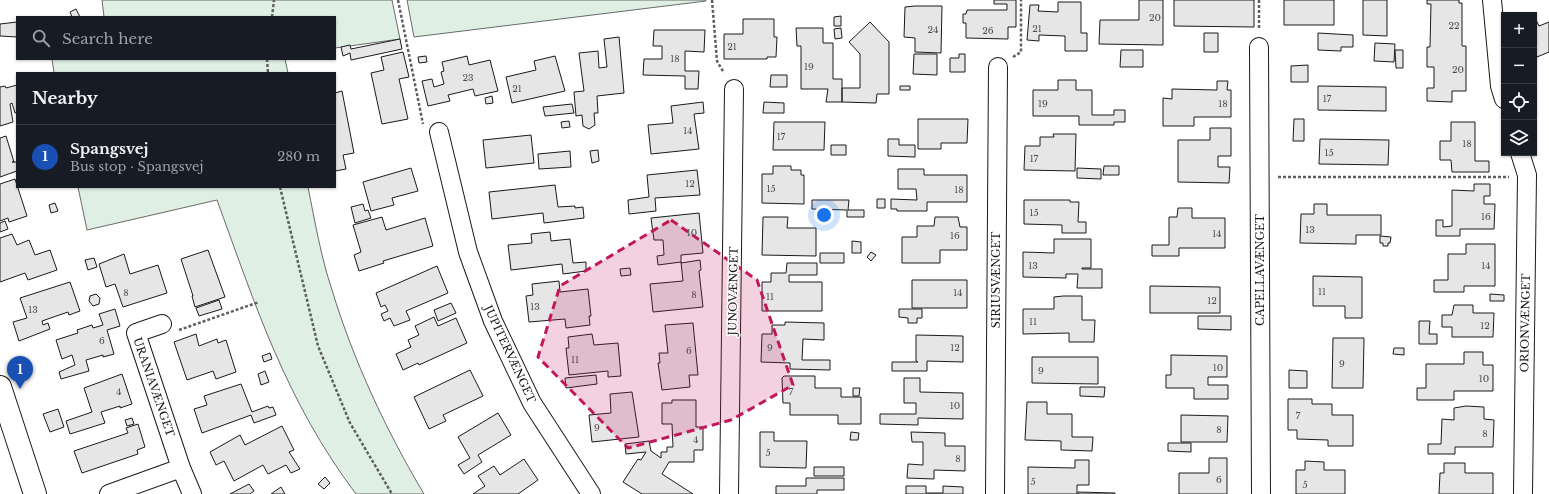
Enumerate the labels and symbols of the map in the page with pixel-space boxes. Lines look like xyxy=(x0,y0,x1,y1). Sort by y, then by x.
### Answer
house number: 20 xyxy=(1149,12,1161,23)
house number: 22 xyxy=(1448,20,1460,31)
house number: 21 xyxy=(1032,23,1042,34)
house number: 24 xyxy=(928,24,938,35)
house number: 26 xyxy=(982,25,994,36)
house number: 21 xyxy=(727,41,737,52)
house number: 18 xyxy=(670,53,680,64)
house number: 19 xyxy=(804,61,814,72)
house number: 20 xyxy=(1452,64,1464,75)
house number: 23 xyxy=(462,72,474,83)
house number: 21 xyxy=(512,83,522,94)
house number: 17 xyxy=(1323,93,1332,104)
house number: 19 xyxy=(1038,98,1048,109)
house number: 18 xyxy=(1218,98,1228,109)
house number: 14 xyxy=(683,125,693,136)
house number: 17 xyxy=(777,131,786,142)
house number: 18 xyxy=(1462,138,1472,149)
house number: 15 xyxy=(1324,147,1334,158)
house number: 17 xyxy=(1030,153,1039,164)
house number: 12 xyxy=(685,178,695,189)
house number: 15 xyxy=(766,183,776,194)
house number: 18 xyxy=(954,184,964,195)
your location xyxy=(814,205,834,225)
house number: 15 xyxy=(1029,207,1039,218)
house number: 16 xyxy=(1481,211,1491,222)
street label: CAPELLAVÆNGET xyxy=(1253,214,1267,326)
house number: 13 xyxy=(1305,224,1315,235)
house number: 10 xyxy=(687,227,697,238)
house number: 14 xyxy=(1212,228,1222,239)
house number: 16 xyxy=(950,230,960,241)
street label: SIRIUSVÆNGET xyxy=(989,232,1003,328)
street label: JUNOVÆNGET xyxy=(725,246,741,338)
house number: 13 xyxy=(1028,260,1038,271)
house number: 14 xyxy=(1481,260,1491,271)
street label: ORIONVÆNGET xyxy=(1517,273,1533,373)
house number: 11 xyxy=(1318,286,1326,297)
house number: 8 xyxy=(123,287,129,298)
house number: 14 xyxy=(953,287,963,298)
house number: 8 xyxy=(691,289,697,300)
house number: 11 xyxy=(766,291,774,302)
house number: 12 xyxy=(1207,295,1217,306)
street label: JUPITERVÆNGET xyxy=(480,301,539,405)
house number: 13 xyxy=(530,301,540,312)
house number: 13 xyxy=(28,304,38,315)
house number: 11 xyxy=(1029,316,1037,327)
house number: 12 xyxy=(1480,320,1490,331)
house number: 6 xyxy=(99,335,105,346)
street label: URANIAVÆNGET xyxy=(130,336,178,439)
house number: 9 xyxy=(767,342,773,353)
house number: 12 xyxy=(950,342,960,353)
house number: 6 xyxy=(686,345,692,356)
house number: 11 xyxy=(571,354,579,365)
pin: 1 xyxy=(7,356,33,389)
house number: 9 xyxy=(1339,358,1345,369)
house number: 10 xyxy=(1213,362,1223,373)
house number: 9 xyxy=(1038,365,1044,376)
house number: 10 xyxy=(1479,373,1489,384)
house number: 4 xyxy=(116,386,122,397)
house number: 7 xyxy=(789,386,794,397)
house number: 10 xyxy=(950,400,960,411)
house number: 7 xyxy=(1296,410,1301,421)
house number: 9 xyxy=(594,422,600,433)
house number: 8 xyxy=(1216,424,1222,435)
house number: 8 xyxy=(1482,428,1488,439)
house number: 4 xyxy=(693,434,699,445)
house number: 5 xyxy=(765,447,771,458)
house number: 8 xyxy=(955,453,961,464)
house number: 6 xyxy=(1216,474,1222,485)
house number: 5 xyxy=(1030,476,1036,487)
house number: 5 xyxy=(1302,479,1308,490)

